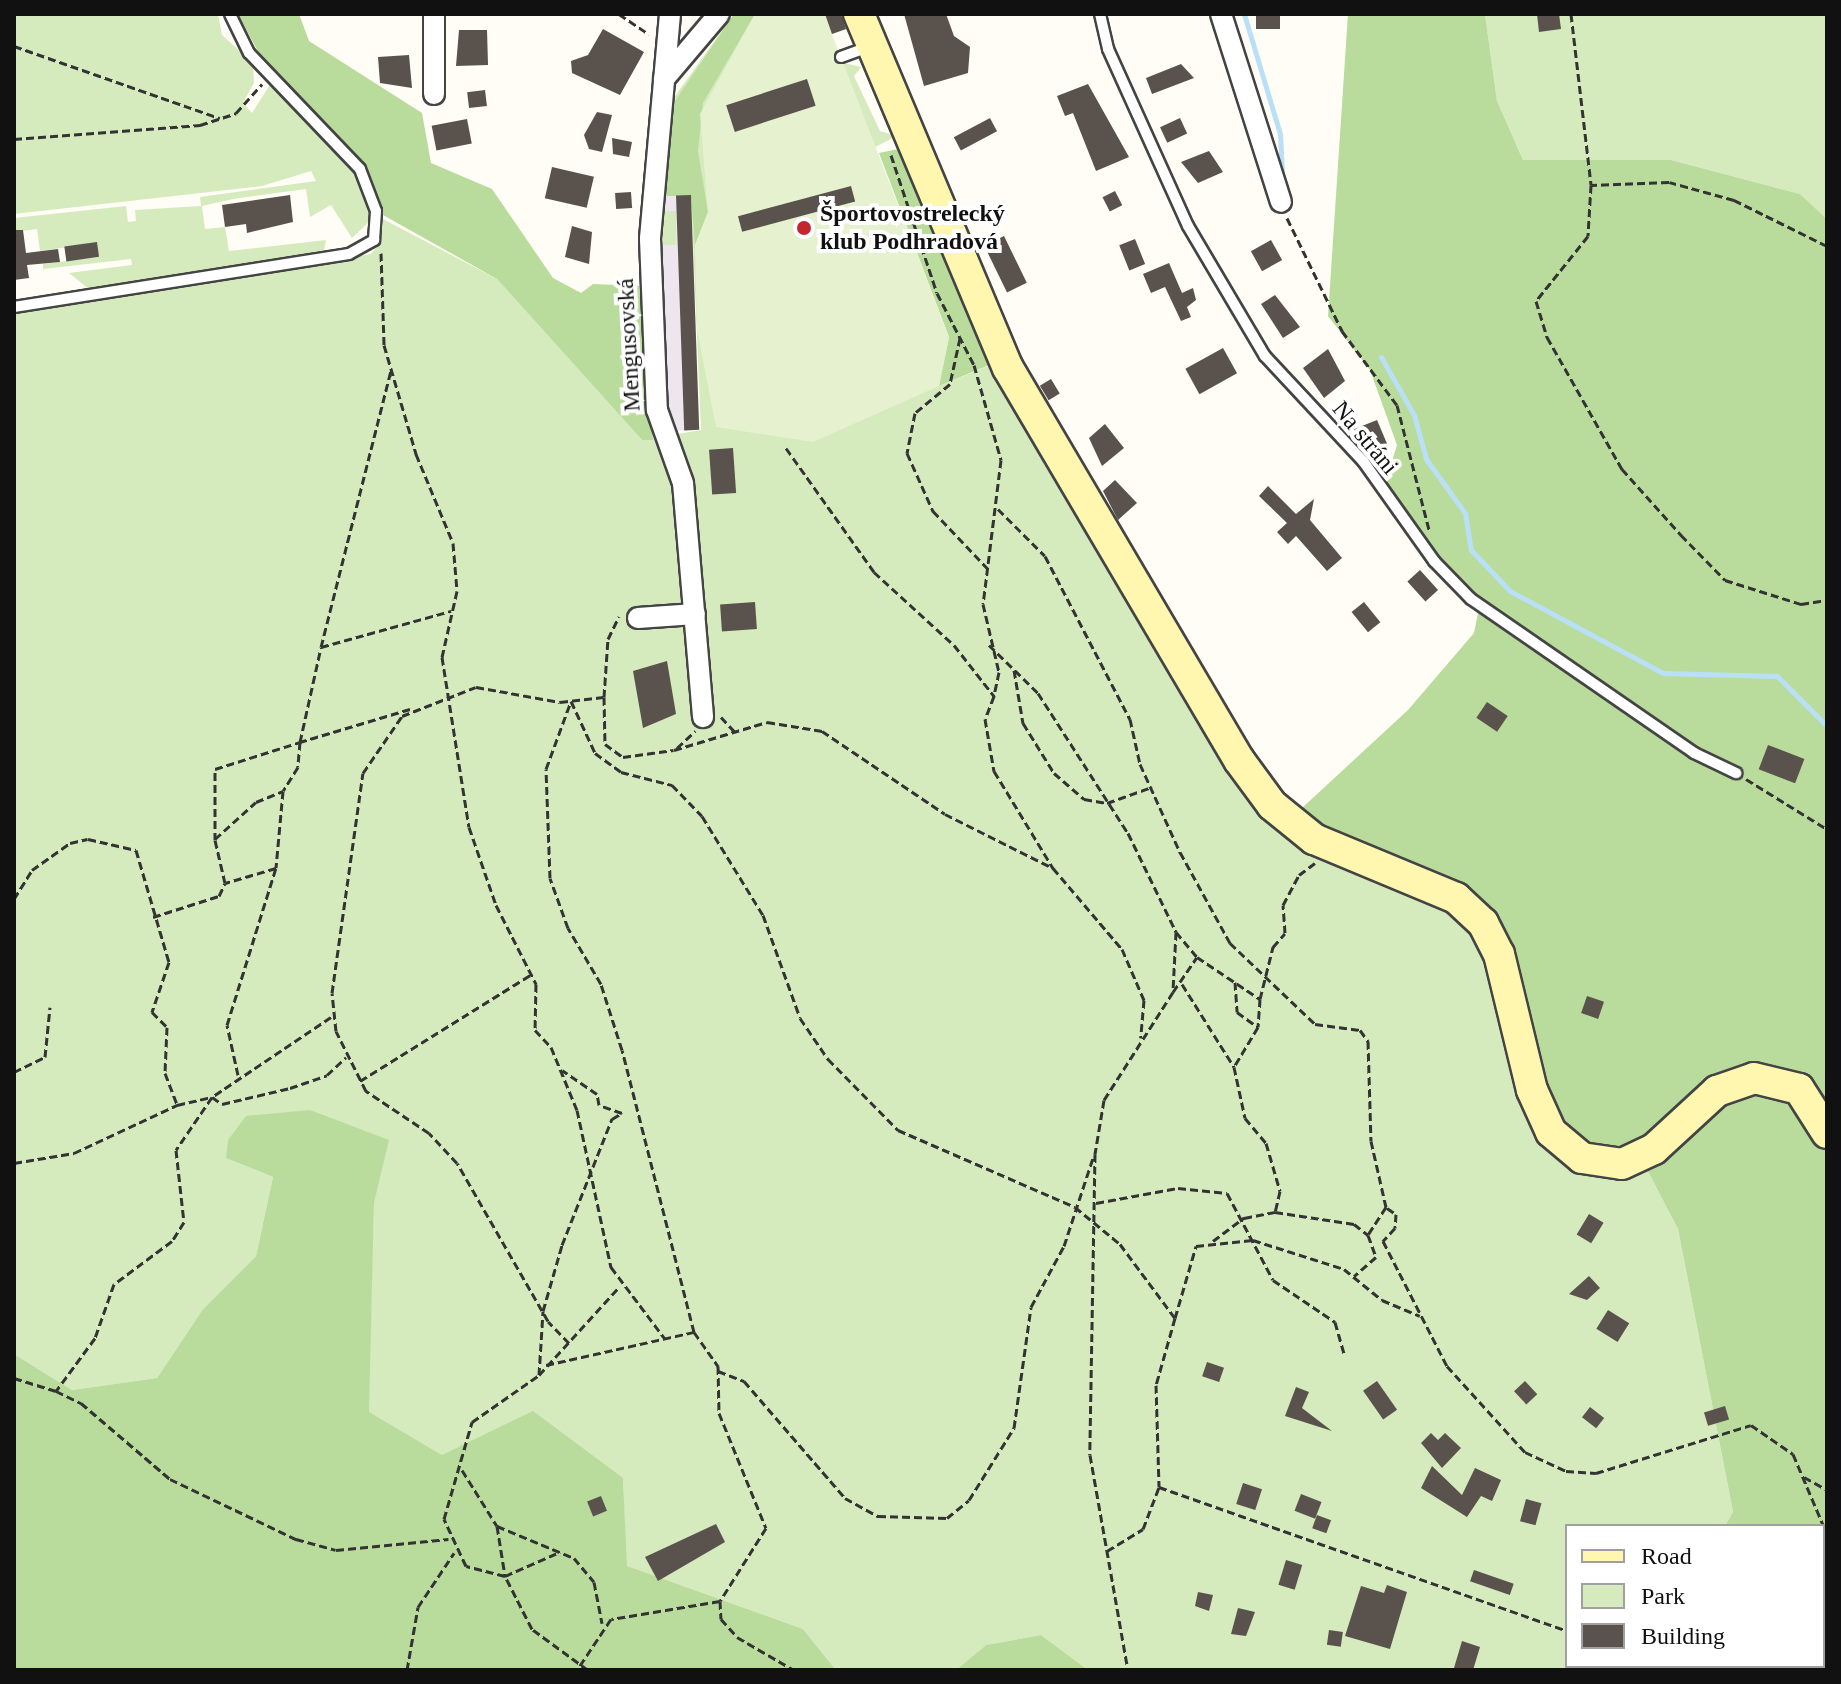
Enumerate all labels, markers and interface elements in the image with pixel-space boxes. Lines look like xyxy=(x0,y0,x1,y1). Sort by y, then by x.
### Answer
place label: Športovostrelecký klub Podhradová xyxy=(820,200,1005,256)
marker: Športovostrelecký klub Podhradová xyxy=(795,219,813,237)
street label: Mengusovská xyxy=(611,278,647,412)
street label: Na stráni xyxy=(1326,395,1404,481)
legend xyxy=(1565,1524,1825,1668)
text: Road xyxy=(1641,1543,1692,1569)
text: Park xyxy=(1641,1583,1685,1609)
text: Building xyxy=(1641,1623,1725,1649)

